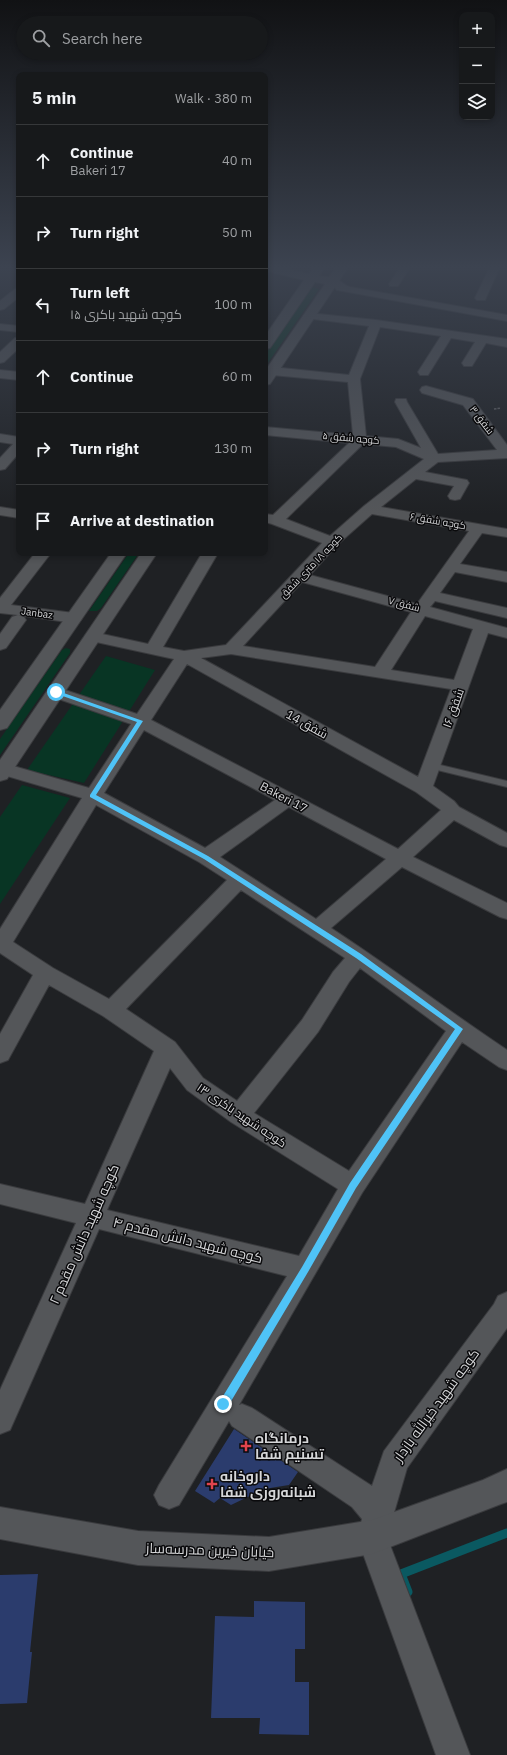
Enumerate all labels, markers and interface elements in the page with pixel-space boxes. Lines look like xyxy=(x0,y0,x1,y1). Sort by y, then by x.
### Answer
map controls xyxy=(459,12,495,120)
button: + xyxy=(459,12,495,48)
search box xyxy=(16,16,268,60)
icon: search xyxy=(30,27,52,49)
text: Search here xyxy=(62,29,142,48)
button: − xyxy=(459,48,495,84)
button: layers xyxy=(459,84,495,120)
text: 5 min xyxy=(32,87,76,109)
text: Walk · 380 m xyxy=(175,90,252,107)
text: Continue xyxy=(70,143,134,162)
icon: ahead xyxy=(32,150,54,172)
text: 40 m xyxy=(222,152,252,169)
text: Bakeri 17 xyxy=(70,162,126,179)
icon: right xyxy=(32,222,54,244)
text: Turn right xyxy=(70,223,139,242)
text: 50 m xyxy=(222,224,252,241)
text: Turn left xyxy=(70,283,130,302)
icon: left xyxy=(32,294,54,316)
text: 100 m xyxy=(214,296,252,313)
text: کوچه شهید باکری ۱۵ xyxy=(70,306,182,323)
icon: ahead xyxy=(32,366,54,388)
text: Continue xyxy=(70,367,134,386)
text: 60 m xyxy=(222,368,252,385)
street label: شفق ۳ xyxy=(467,403,497,437)
street label: کوچه شفق ۵ xyxy=(322,429,380,447)
icon: right xyxy=(32,438,54,460)
text: Turn right xyxy=(70,439,139,458)
text: 130 m xyxy=(214,440,252,457)
icon: arrive xyxy=(32,510,54,532)
street label: کوچه شفق ۶ xyxy=(409,510,467,532)
text: Arrive at destination xyxy=(70,511,214,530)
street label: کوچه ۱۸ متری شفق xyxy=(277,531,345,601)
street label: شفق ۷ xyxy=(387,594,421,614)
street label: Janbaz xyxy=(20,604,54,622)
route start xyxy=(47,683,65,701)
street label: شفق ۱۶ xyxy=(439,686,467,730)
street label: شفق 14 xyxy=(283,706,331,742)
street label: Bakeri 17 xyxy=(258,778,310,816)
street label: کوچه شهید باکری ۱۳ xyxy=(193,1079,290,1152)
street label: کوچه شهید دانش مقدم ۲ xyxy=(45,1161,124,1307)
street label: کوچه شهید دانش مقدم ۴ xyxy=(111,1213,265,1268)
street label: کوچه شهید خیرالله بازدار xyxy=(388,1345,484,1466)
route end xyxy=(214,1395,232,1413)
place label: درمانگاه تسنیم شفا xyxy=(255,1429,325,1464)
marker: درمانگاه تسنیم شفا xyxy=(240,1440,252,1452)
place label: داروخانه شبانه‌روزی شفا xyxy=(220,1467,316,1501)
marker: داروخانه شبانه‌روزی شفا xyxy=(207,1479,217,1489)
street label: خیابان خیرین مدرسه‌ساز xyxy=(144,1539,275,1561)

